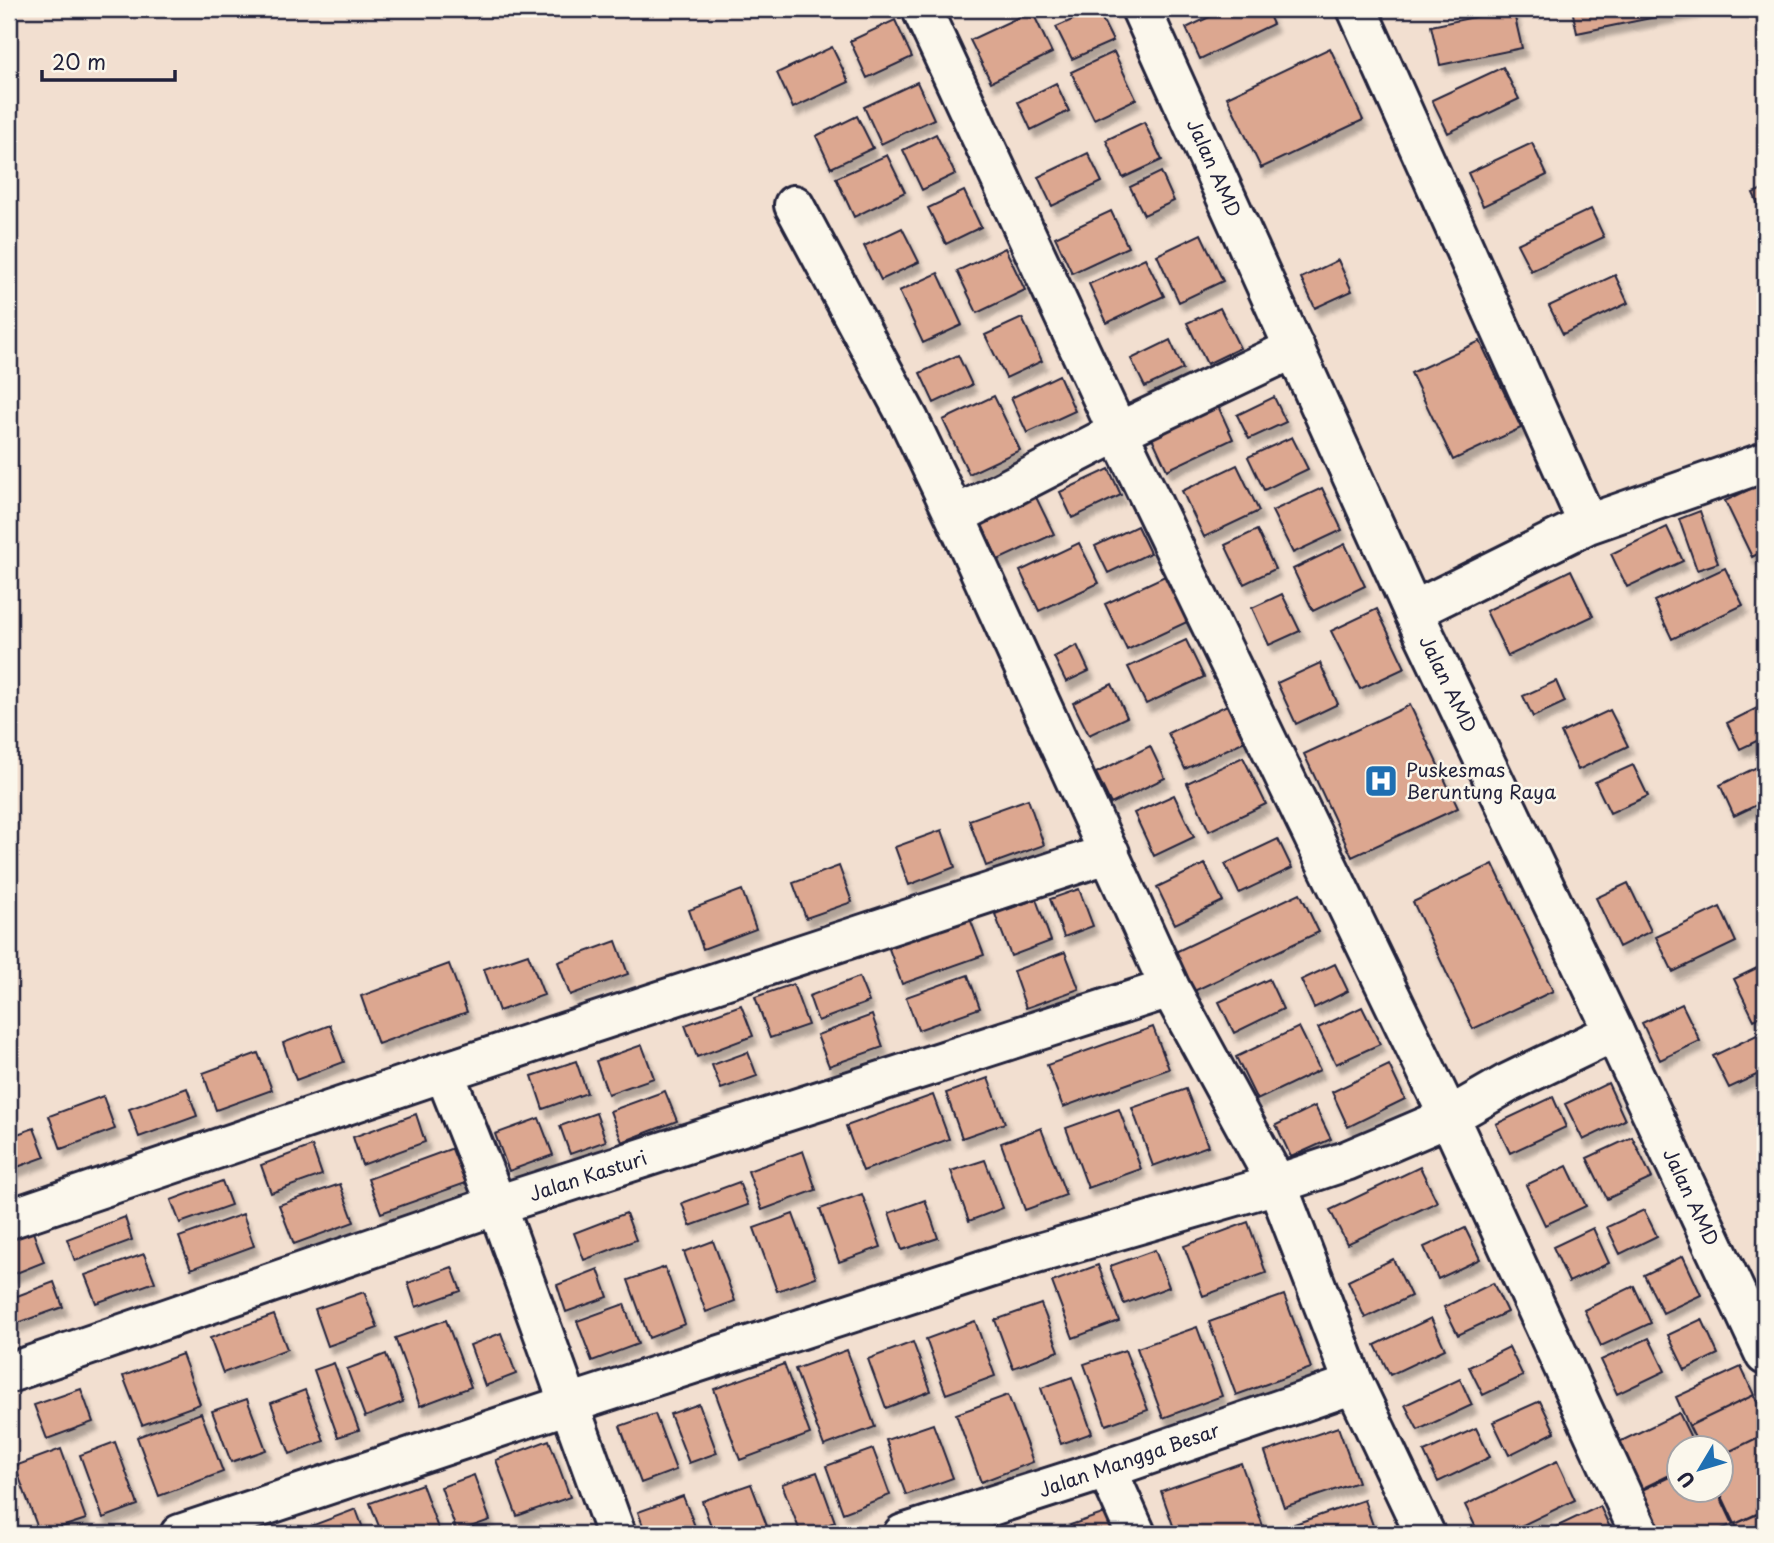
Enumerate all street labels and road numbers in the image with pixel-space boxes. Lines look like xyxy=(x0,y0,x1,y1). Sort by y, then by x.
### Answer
street label: Jalan AMD xyxy=(1181,114,1249,221)
street label: Jalan AMD xyxy=(1413,630,1484,737)
street label: Jalan Kasturi xyxy=(525,1143,650,1207)
street label: Jalan AMD xyxy=(1657,1143,1727,1250)
street label: Jalan Mangga Besar xyxy=(1034,1415,1223,1503)

